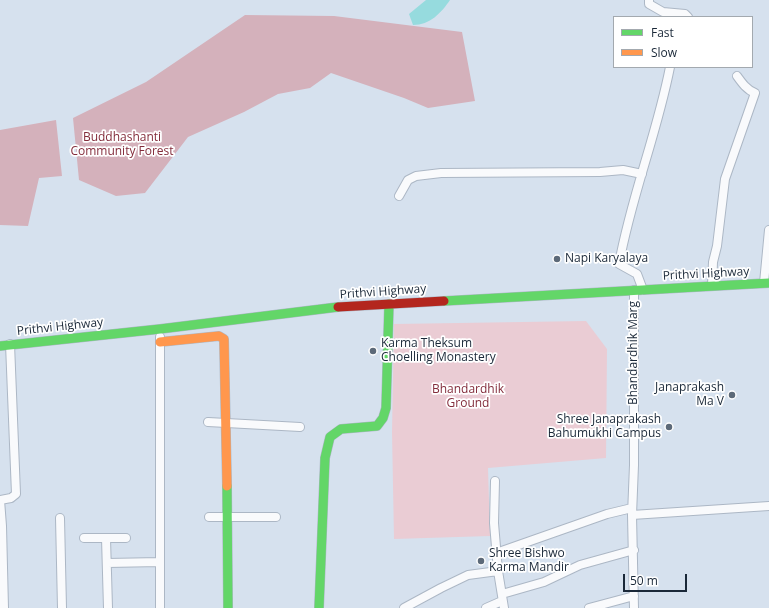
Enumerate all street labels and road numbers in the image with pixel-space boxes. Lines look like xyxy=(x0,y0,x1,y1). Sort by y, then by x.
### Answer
street label: Prithvi Highway xyxy=(662,265,750,283)
street label: Prithvi Highway xyxy=(339,282,427,302)
street label: Bhandardhik Marg xyxy=(627,301,641,405)
street label: Prithvi Highway xyxy=(16,315,104,339)

